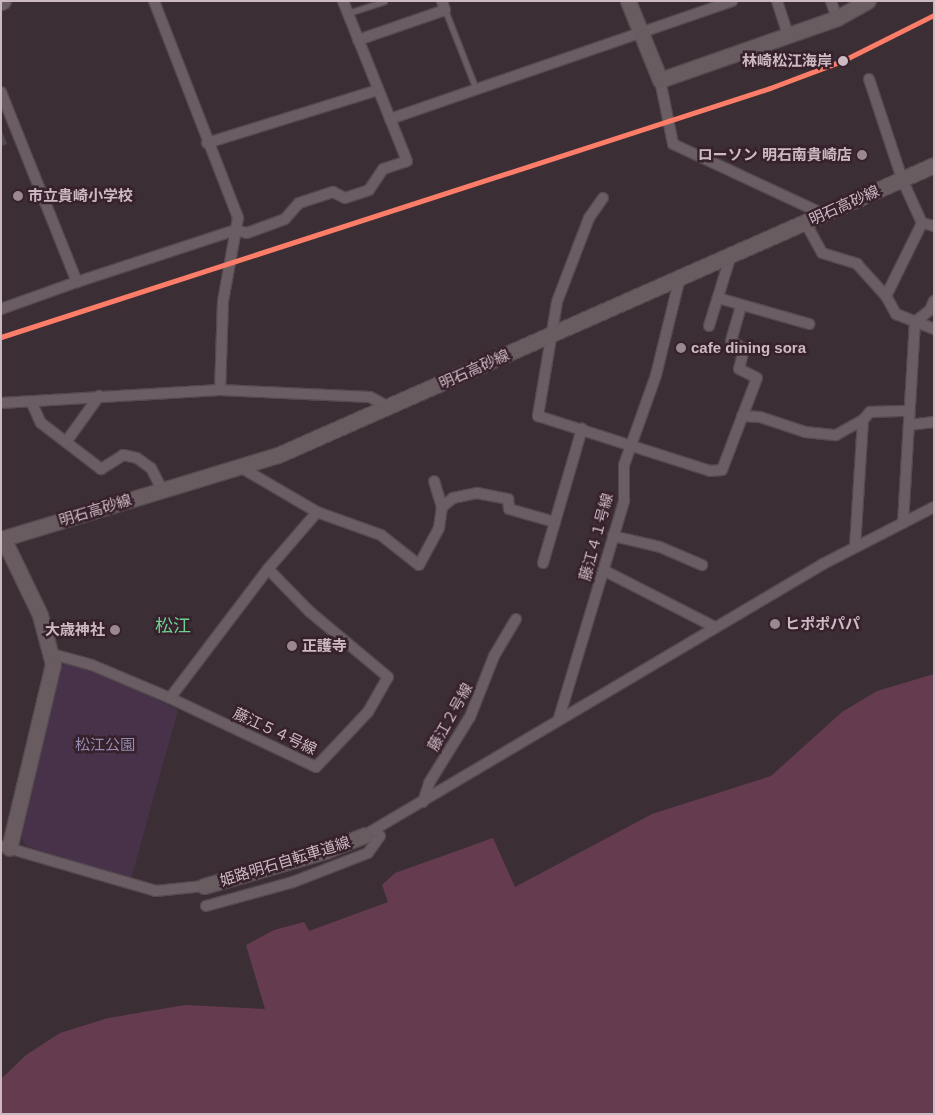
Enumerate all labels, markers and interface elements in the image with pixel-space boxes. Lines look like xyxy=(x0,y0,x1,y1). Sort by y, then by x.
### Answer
place label: 林崎松江海岸 xyxy=(742,52,832,70)
marker: 林崎松江海岸 xyxy=(836,54,850,68)
place label: ローソン 明石南貴崎店 xyxy=(698,146,852,164)
marker: ローソン 明石南貴崎店 xyxy=(856,149,868,161)
street label: 明石高砂線 xyxy=(806,182,882,228)
place label: 市立貴崎小学校 xyxy=(28,187,133,205)
marker: 市立貴崎小学校 xyxy=(12,190,24,202)
place label: cafe dining sora xyxy=(691,339,806,357)
marker: cafe dining sora xyxy=(675,342,687,354)
street label: 明石高砂線 xyxy=(436,346,512,392)
street label: 明石高砂線 xyxy=(57,490,133,530)
street label: 藤江４１号線 xyxy=(576,491,616,583)
district label: 松江 xyxy=(155,615,191,637)
place label: ヒポポパパ xyxy=(785,615,860,633)
marker: ヒポポパパ xyxy=(769,618,781,630)
place label: 大歳神社 xyxy=(45,621,105,639)
marker: 大歳神社 xyxy=(109,624,121,636)
place label: 正護寺 xyxy=(302,637,347,655)
marker: 正護寺 xyxy=(286,640,298,652)
street label: 藤江２号線 xyxy=(424,680,476,754)
street label: 藤江５４号線 xyxy=(230,704,320,758)
park label: 松江公園 xyxy=(75,736,135,754)
street label: 姫路明石自転車道線 xyxy=(218,833,352,889)

